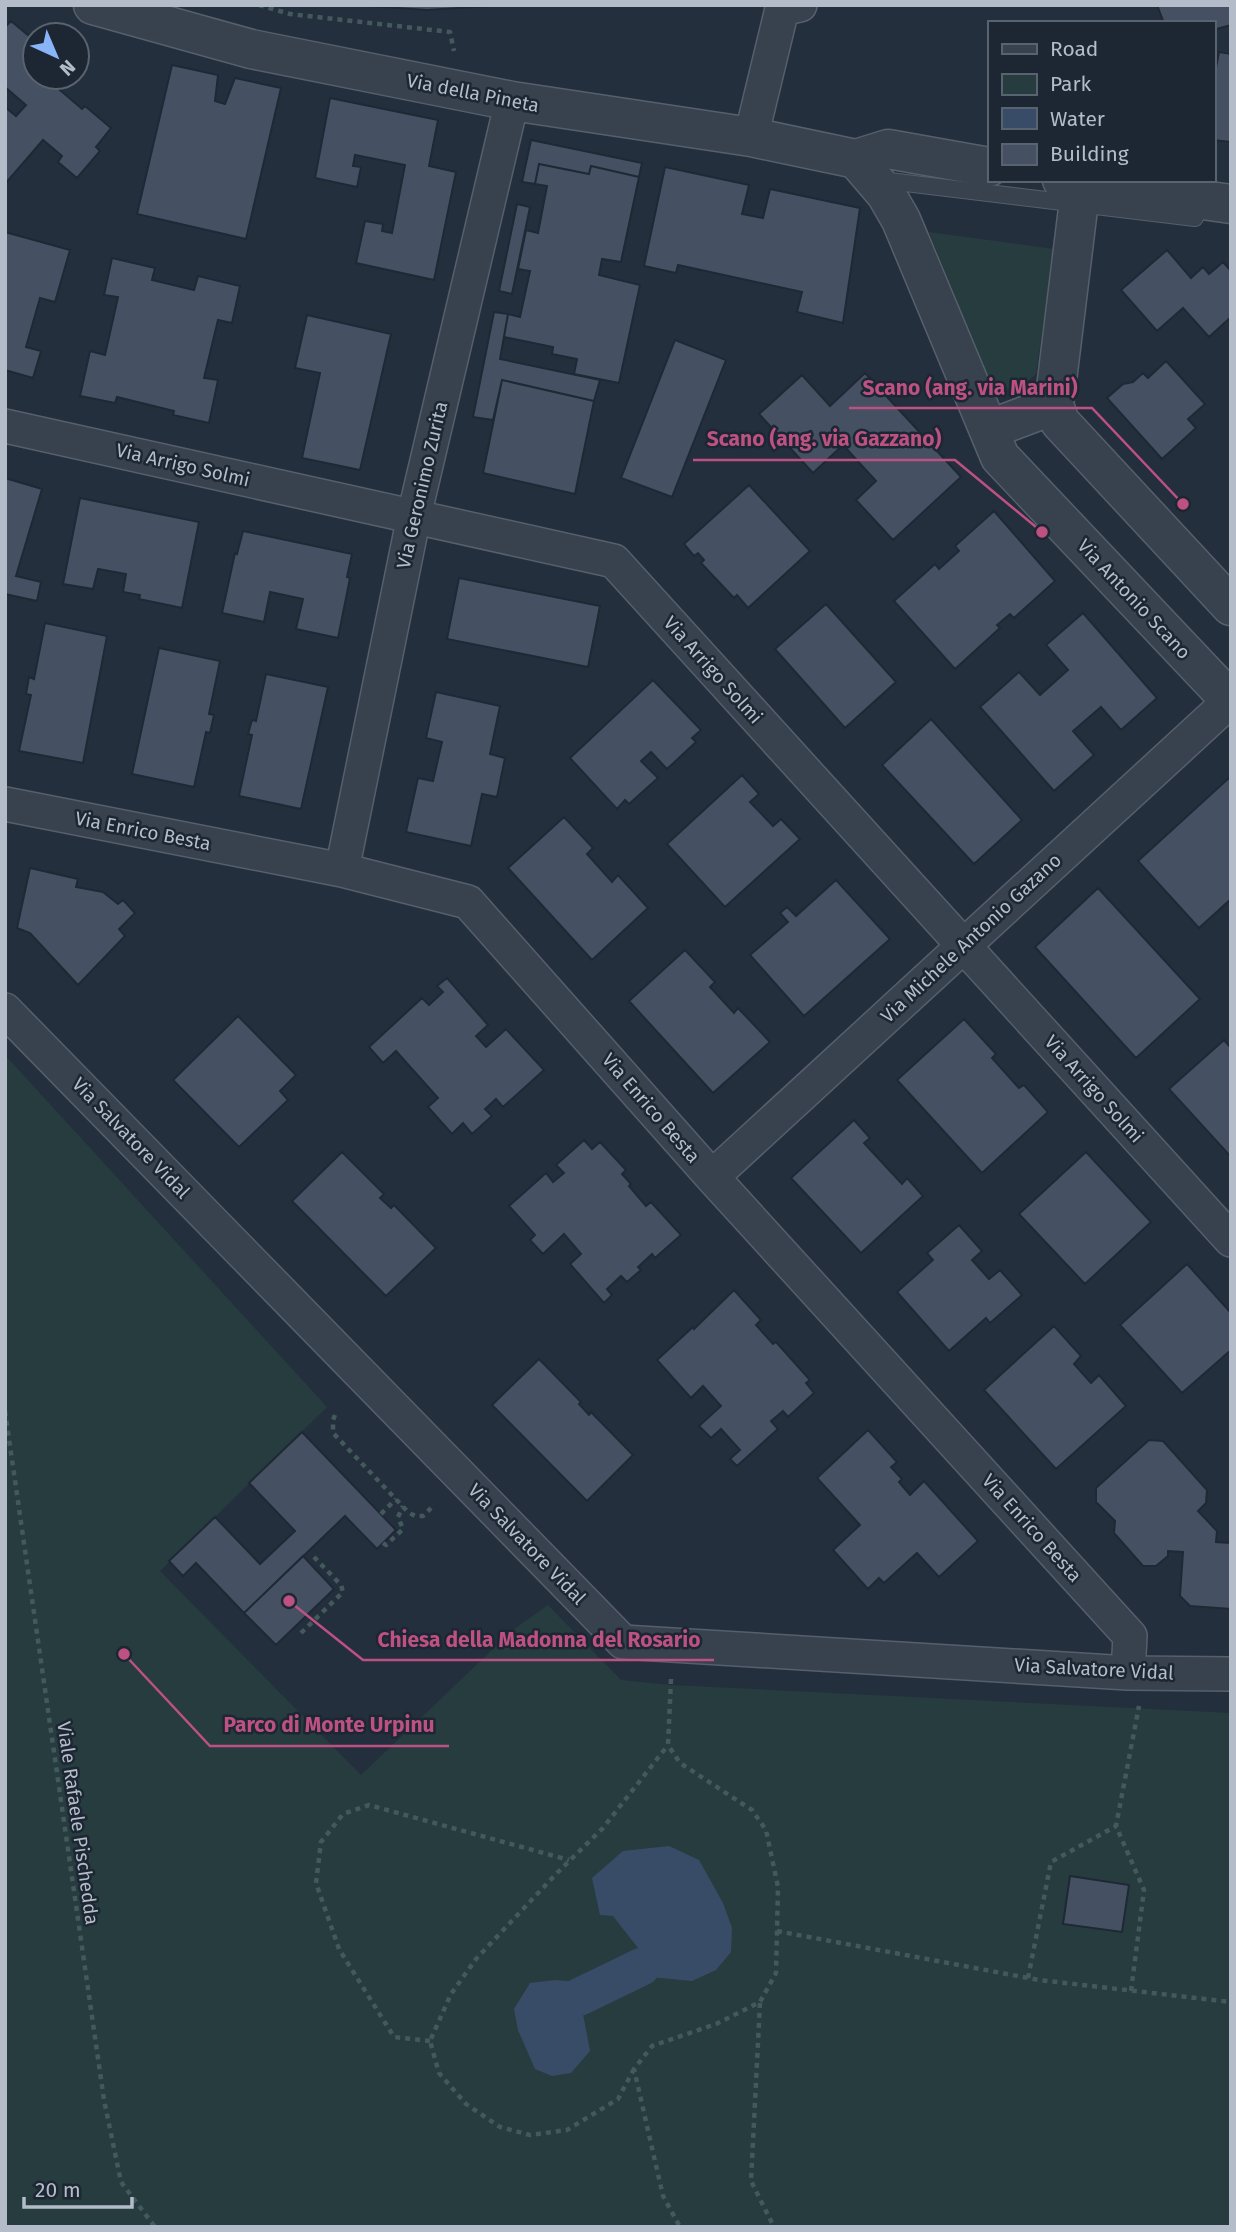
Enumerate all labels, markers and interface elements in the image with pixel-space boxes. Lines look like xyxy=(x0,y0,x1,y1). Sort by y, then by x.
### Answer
north arrow xyxy=(21,21,91,91)
legend xyxy=(988,21,1215,182)
text: Road xyxy=(1050,36,1098,62)
text: N xyxy=(55,55,80,81)
street label: Via della Pineta xyxy=(405,69,541,117)
text: Park xyxy=(1050,71,1092,97)
text: Water xyxy=(1050,106,1105,132)
text: Building xyxy=(1050,141,1129,167)
callout: Scano (ang. via Marini) xyxy=(849,366,1092,408)
text: Scano (ang. via Marini) xyxy=(862,375,1078,401)
street label: Via Geronimo Zurita xyxy=(392,399,452,571)
callout: Scano (ang. via Gazzano) xyxy=(693,418,955,460)
text: Scano (ang. via Gazzano) xyxy=(707,426,942,452)
street label: Via Arrigo Solmi xyxy=(114,438,252,492)
street label: Via Antonio Scano xyxy=(1073,534,1195,664)
street label: Via Arrigo Solmi xyxy=(659,612,767,728)
street label: Via Enrico Besta xyxy=(73,807,213,855)
street label: Via Michele Antonio Gazano xyxy=(876,848,1066,1028)
street label: Via Arrigo Solmi xyxy=(1040,1031,1148,1147)
street label: Via Enrico Besta xyxy=(597,1048,705,1168)
street label: Via Salvatore Vidal xyxy=(67,1073,195,1204)
street label: Via Enrico Besta xyxy=(977,1469,1087,1587)
street label: Via Salvatore Vidal xyxy=(463,1479,591,1610)
callout: Chiesa della Madonna del Rosario xyxy=(363,1618,714,1660)
text: Chiesa della Madonna del Rosario xyxy=(378,1627,700,1653)
street label: Via Salvatore Vidal xyxy=(1014,1653,1175,1685)
callout: Parco di Monte Urpinu xyxy=(210,1704,449,1746)
text: Parco di Monte Urpinu xyxy=(223,1712,435,1738)
street label: Viale Rafaele Pischedda xyxy=(52,1720,104,1926)
scale bar xyxy=(24,2166,133,2210)
text: 20 m xyxy=(35,2177,81,2203)

